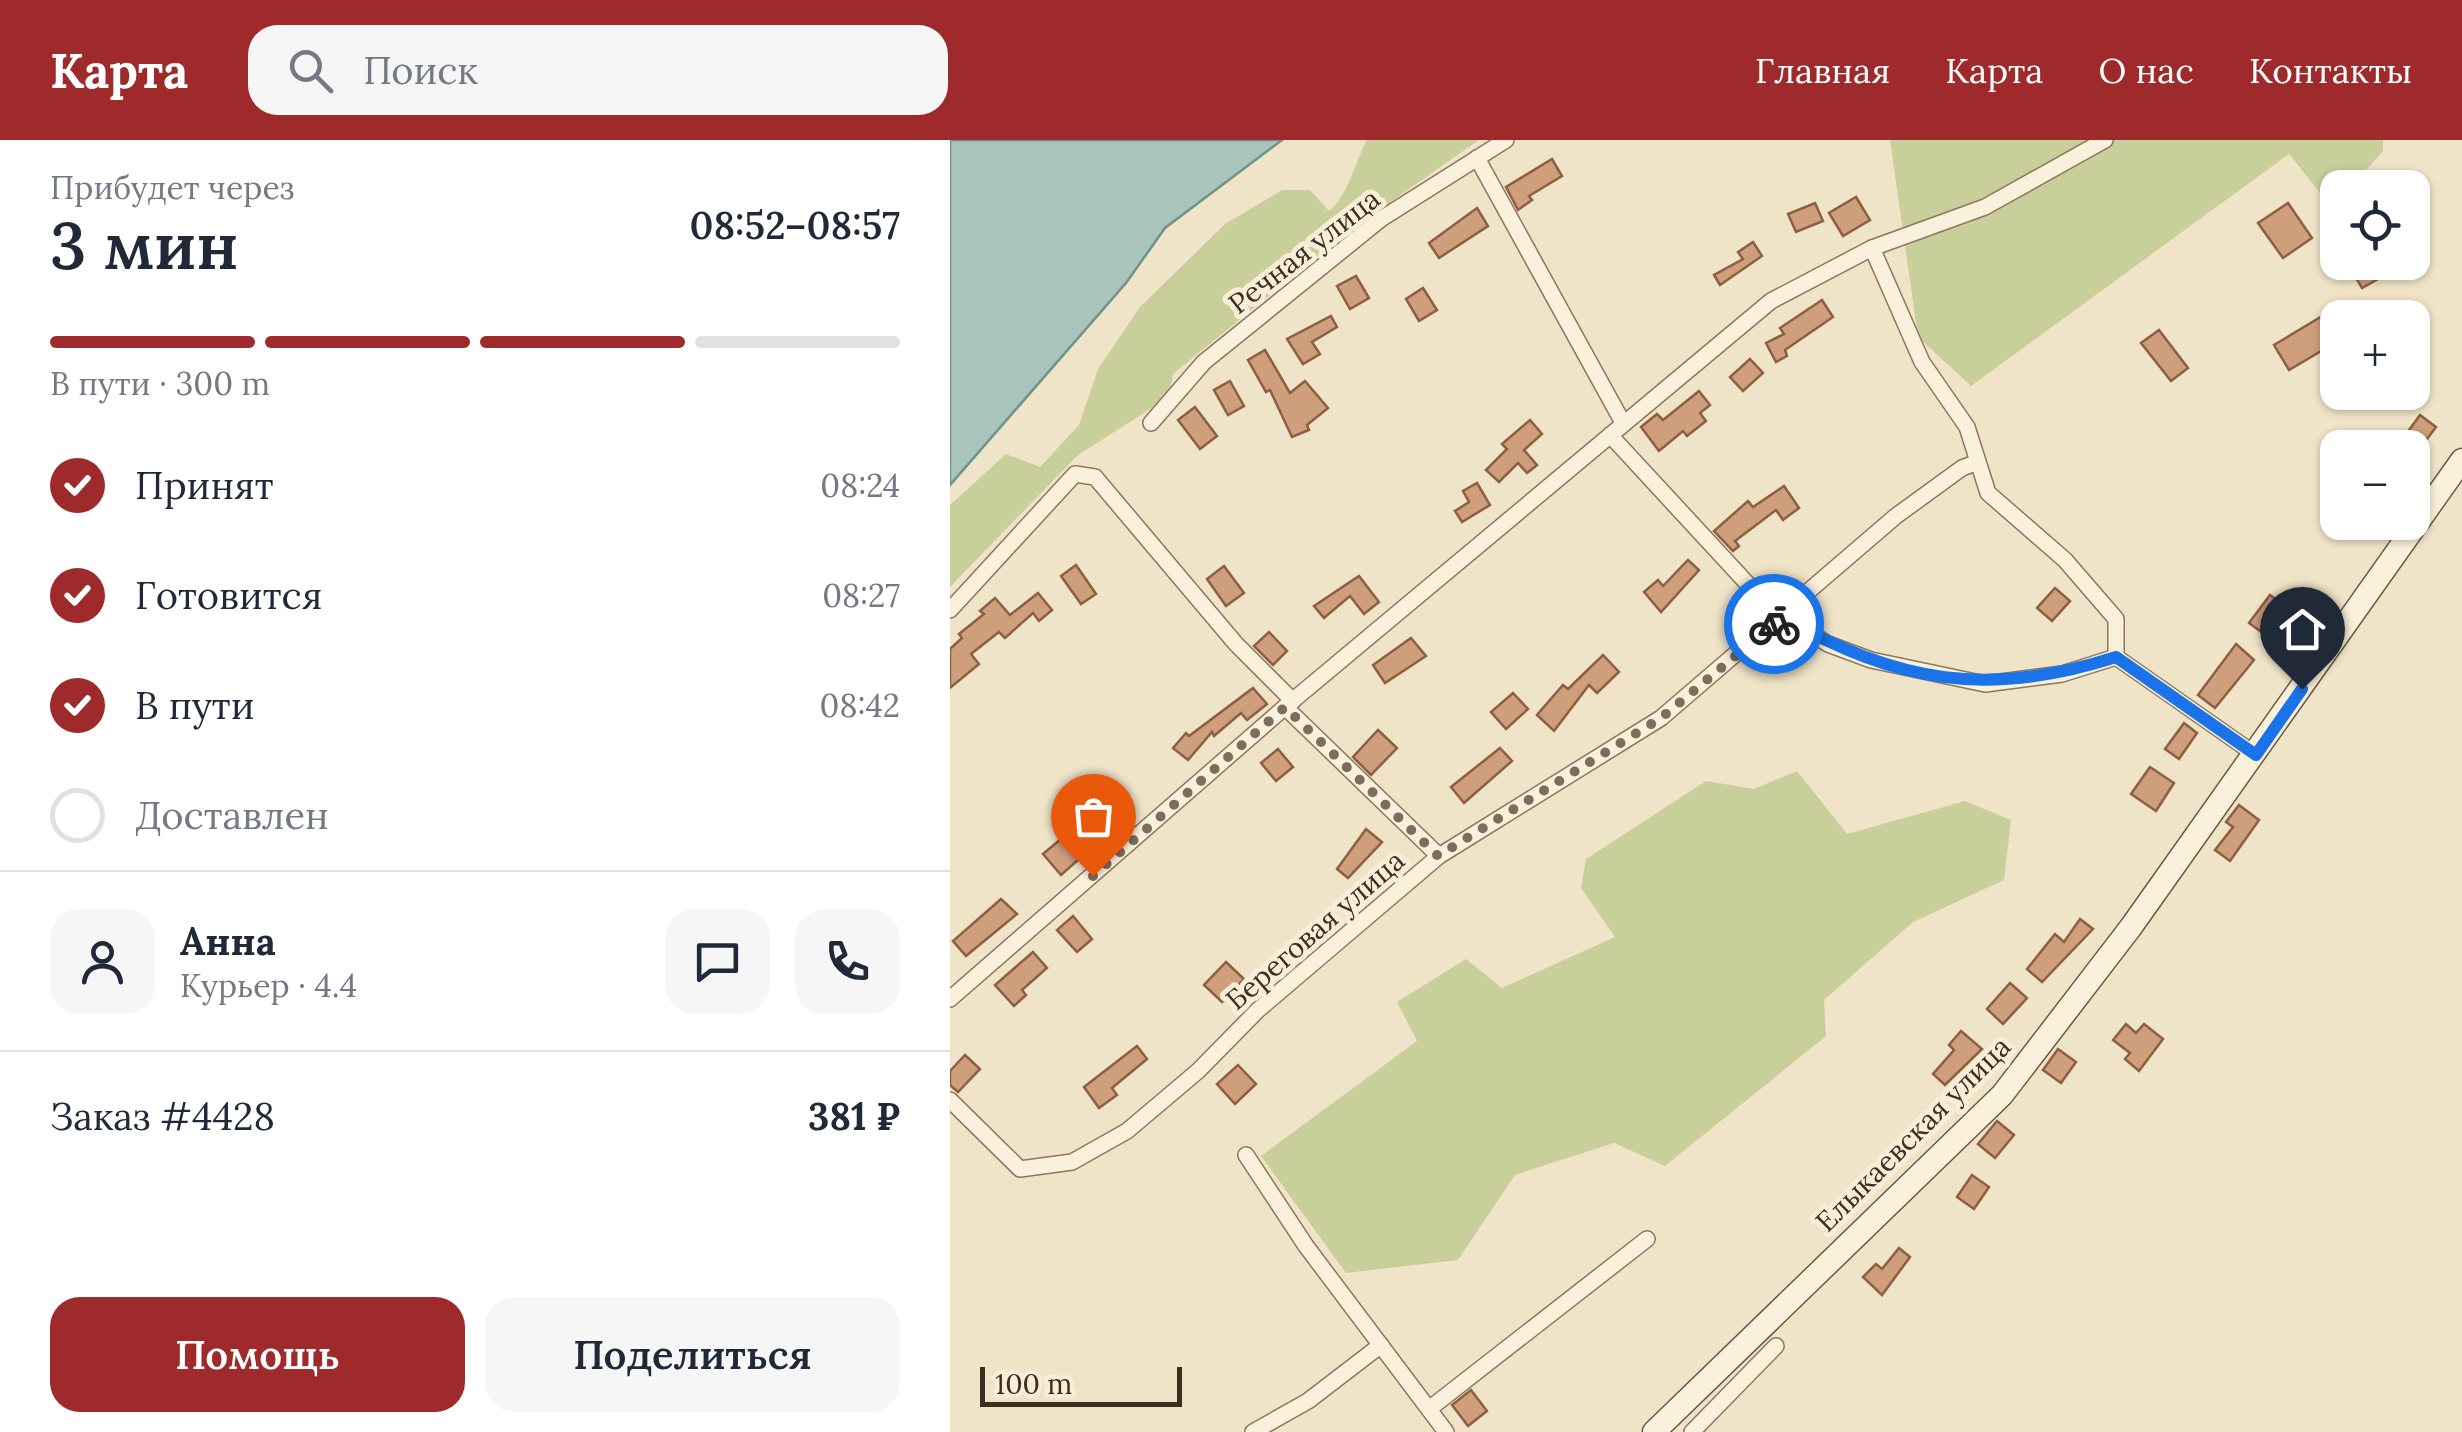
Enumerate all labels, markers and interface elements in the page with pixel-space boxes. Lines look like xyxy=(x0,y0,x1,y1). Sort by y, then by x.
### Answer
search box xyxy=(248,25,948,115)
text: Карта xyxy=(50,40,188,101)
icon: search xyxy=(283,43,338,98)
text: Поиск xyxy=(363,46,478,94)
text: Главная xyxy=(1755,48,1890,93)
text: Карта xyxy=(1945,48,2043,93)
text: О нас xyxy=(2098,48,2194,93)
text: Контакты xyxy=(2249,48,2412,93)
text: Прибудет через xyxy=(50,167,294,208)
map controls xyxy=(2320,170,2430,540)
button: locate xyxy=(2320,170,2430,280)
street label: Речная улица xyxy=(1221,181,1387,321)
text: 08:52–08:57 xyxy=(690,201,900,249)
text: 3 мин xyxy=(50,204,239,287)
button: + xyxy=(2320,300,2430,410)
text: В пути · 300 m xyxy=(50,363,270,404)
button: − xyxy=(2320,430,2430,540)
icon: check xyxy=(50,458,105,513)
text: Принят xyxy=(135,461,274,509)
text: 08:24 xyxy=(820,465,900,506)
icon: check xyxy=(50,568,105,623)
text: Готовится xyxy=(135,571,322,619)
courier xyxy=(1724,574,1824,674)
text: 08:27 xyxy=(822,575,900,616)
pin xyxy=(2260,587,2345,690)
icon: bike xyxy=(1747,597,1802,652)
icon: home xyxy=(2275,602,2330,657)
icon: check xyxy=(50,678,105,733)
text: В пути xyxy=(135,681,254,729)
text: 08:42 xyxy=(820,685,900,726)
pin xyxy=(1051,774,1136,877)
icon: bag xyxy=(1066,789,1121,844)
text: Доставлен xyxy=(135,791,329,839)
street label: Береговая улица xyxy=(1218,843,1412,1017)
button: person xyxy=(50,909,155,1014)
button: chat xyxy=(665,909,770,1014)
button: phone xyxy=(795,909,900,1014)
text: Анна xyxy=(180,917,276,965)
text: Курьер · 4.4 xyxy=(180,965,357,1006)
street label: Елыкаевская улица xyxy=(1808,1029,2018,1239)
text: Заказ #4428 xyxy=(50,1092,275,1140)
text: 381 ₽ xyxy=(808,1092,900,1140)
button: Помощь xyxy=(50,1297,465,1412)
button: Поделиться xyxy=(485,1297,900,1412)
scale bar xyxy=(980,1362,1182,1406)
text: 100 m xyxy=(995,1366,1072,1402)

